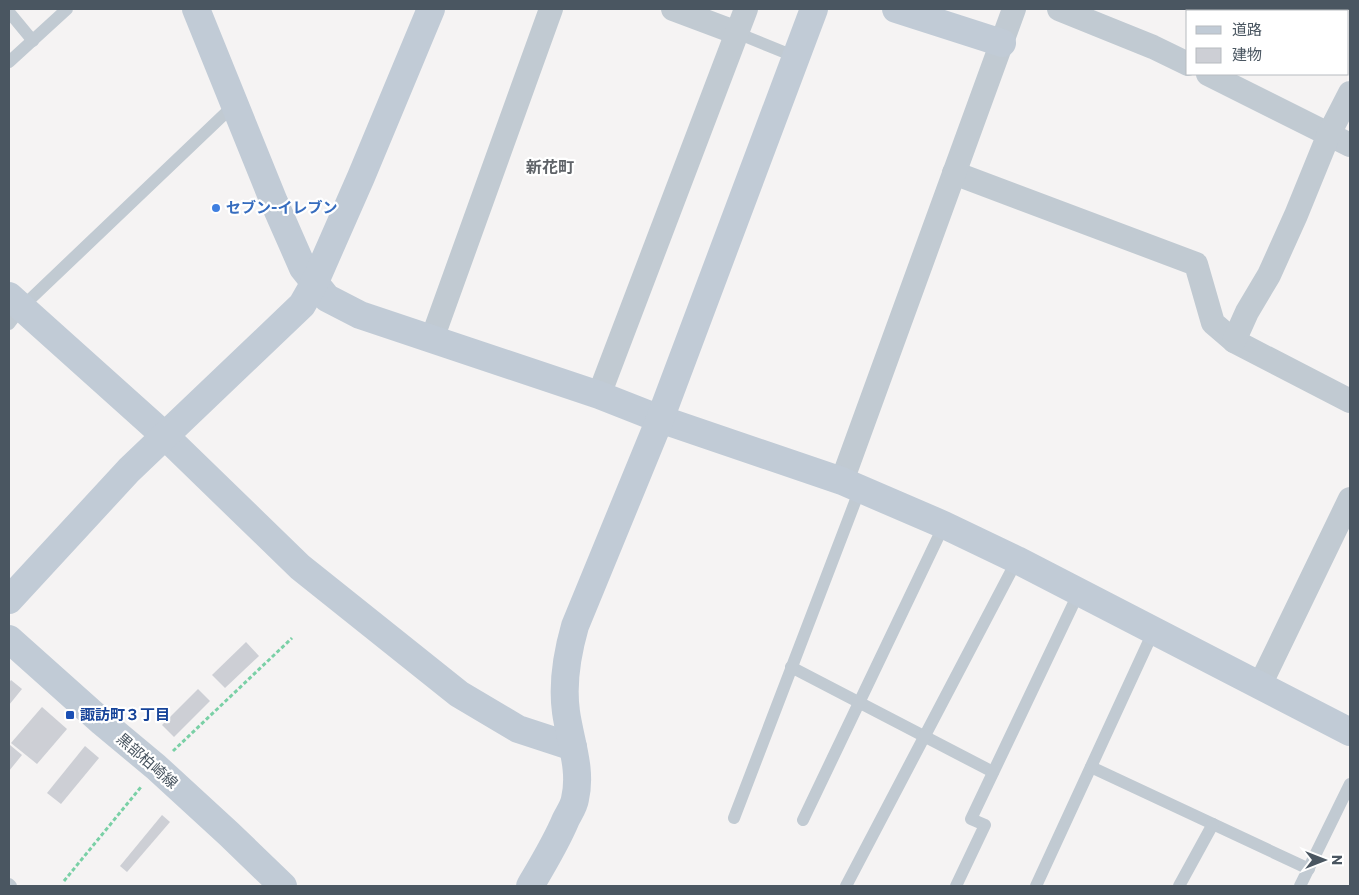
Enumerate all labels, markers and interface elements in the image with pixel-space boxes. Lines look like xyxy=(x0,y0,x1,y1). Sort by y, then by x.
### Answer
legend xyxy=(1186,10,1349,75)
text: 道路 xyxy=(1232,20,1262,38)
text: 建物 xyxy=(1232,45,1262,63)
district label: 新花町 xyxy=(526,157,574,176)
place label: セブン-イレブン xyxy=(226,198,337,216)
marker: セブン-イレブン xyxy=(210,202,222,214)
place label: 諏訪町３丁目 xyxy=(80,705,170,723)
marker: 諏訪町３丁目 xyxy=(64,709,76,721)
street label: 黒部柏崎線 xyxy=(113,729,182,792)
north arrow xyxy=(1299,835,1349,885)
text: N xyxy=(1329,855,1346,865)

